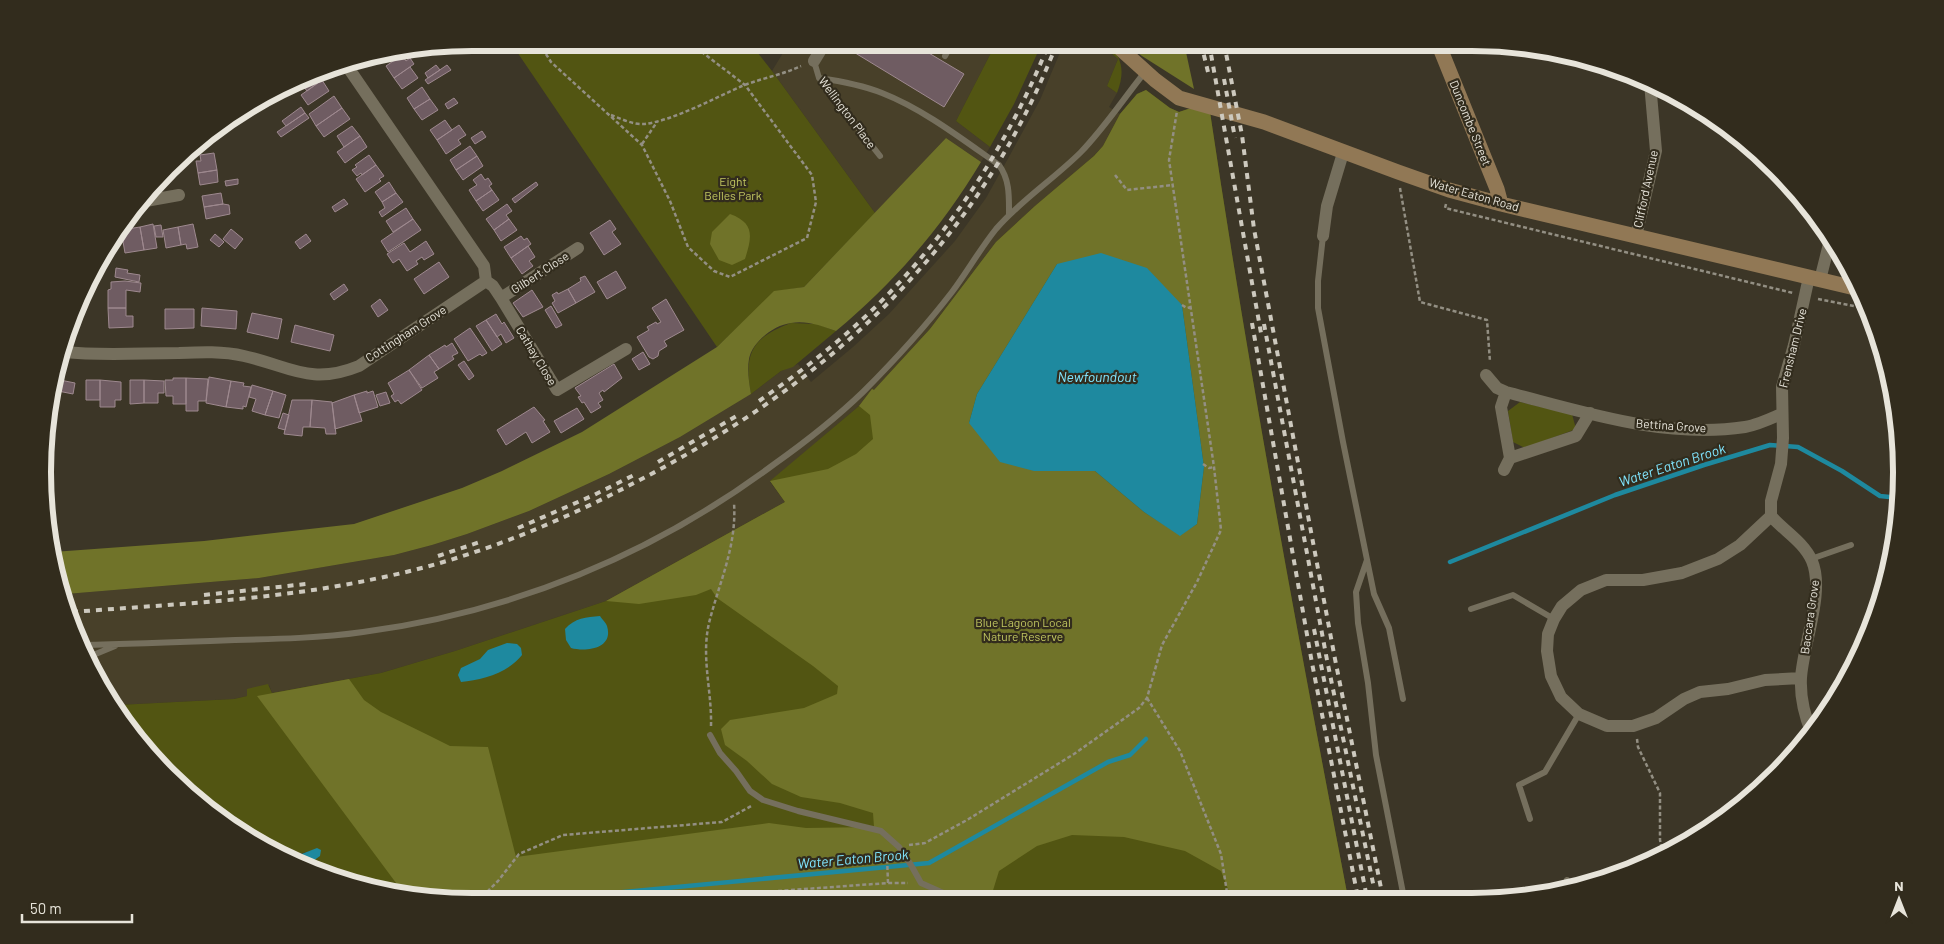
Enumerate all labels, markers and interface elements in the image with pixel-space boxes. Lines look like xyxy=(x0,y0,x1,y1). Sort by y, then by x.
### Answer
street label: Wellington Place xyxy=(816,74,879,151)
street label: Duncombe Street xyxy=(1447,78,1494,167)
street label: Clifford Avenue xyxy=(1630,149,1660,229)
park label: Eight Belles Park xyxy=(704,174,762,202)
street label: Water Eaton Road xyxy=(1428,175,1521,214)
street label: Gilbert Close xyxy=(508,248,571,296)
street label: Cottingham Grove xyxy=(363,302,448,364)
street label: Frensham Drive xyxy=(1775,307,1809,389)
street label: Cathay Close xyxy=(514,323,560,388)
water label: Newfoundout xyxy=(1057,368,1137,385)
street label: Bettina Grove xyxy=(1635,416,1707,434)
water label: Water Eaton Brook xyxy=(1616,439,1728,490)
street label: Baccara Grove xyxy=(1797,579,1821,655)
park label: Blue Lagoon Local Nature Reserve xyxy=(975,615,1071,643)
water label: Water Eaton Brook xyxy=(797,845,909,872)
north arrow xyxy=(1874,874,1924,924)
text: N xyxy=(1894,877,1904,894)
scale bar xyxy=(22,892,132,924)
text: 50 m xyxy=(30,899,62,917)

